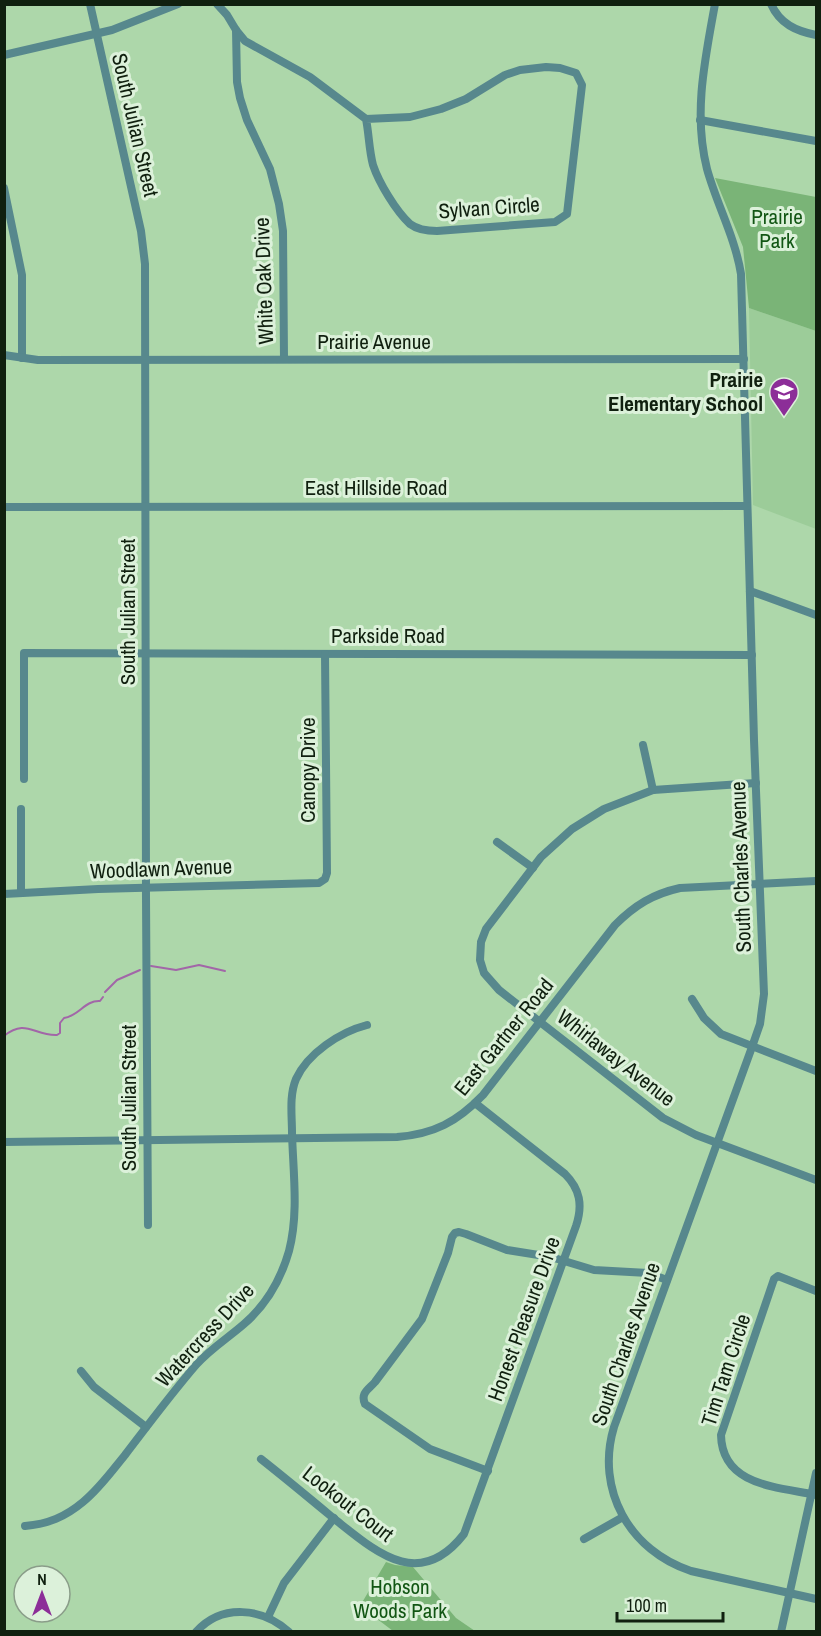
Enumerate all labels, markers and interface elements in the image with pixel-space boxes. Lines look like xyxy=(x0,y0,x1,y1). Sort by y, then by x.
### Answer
street label: South Julian Street xyxy=(105,50,166,200)
street label: Sylvan Circle xyxy=(437,189,541,226)
park label: Prairie Park xyxy=(751,202,803,255)
street label: White Oak Drive xyxy=(247,217,280,345)
street label: Prairie Avenue xyxy=(317,327,431,356)
place label: Prairie Elementary School xyxy=(608,365,763,418)
school or university icon: Prairie Elementary School xyxy=(768,376,800,418)
street label: East Hillside Road xyxy=(305,473,447,502)
street label: South Julian Street xyxy=(113,539,142,685)
street label: Parkside Road xyxy=(331,621,445,650)
street label: Canopy Drive xyxy=(293,717,322,823)
street label: South Charles Avenue xyxy=(723,781,758,953)
street label: Woodlawn Avenue xyxy=(89,852,232,885)
street label: East Gartner Road xyxy=(447,972,560,1102)
street label: Whirlaway Avenue xyxy=(551,1002,681,1113)
street label: South Julian Street xyxy=(114,1025,143,1171)
street label: Honest Pleasure Drive xyxy=(480,1232,567,1405)
street label: South Charles Avenue xyxy=(584,1258,667,1429)
street label: Watercress Drive xyxy=(149,1276,260,1393)
street label: Tim Tam Circle xyxy=(694,1310,757,1430)
street label: Lookout Court xyxy=(297,1459,400,1548)
north arrow xyxy=(12,1564,72,1624)
text: N xyxy=(37,1568,47,1590)
park label: Hobson Woods Park xyxy=(353,1572,447,1625)
scale bar xyxy=(617,1585,724,1623)
text: 100 m xyxy=(626,1593,667,1618)

